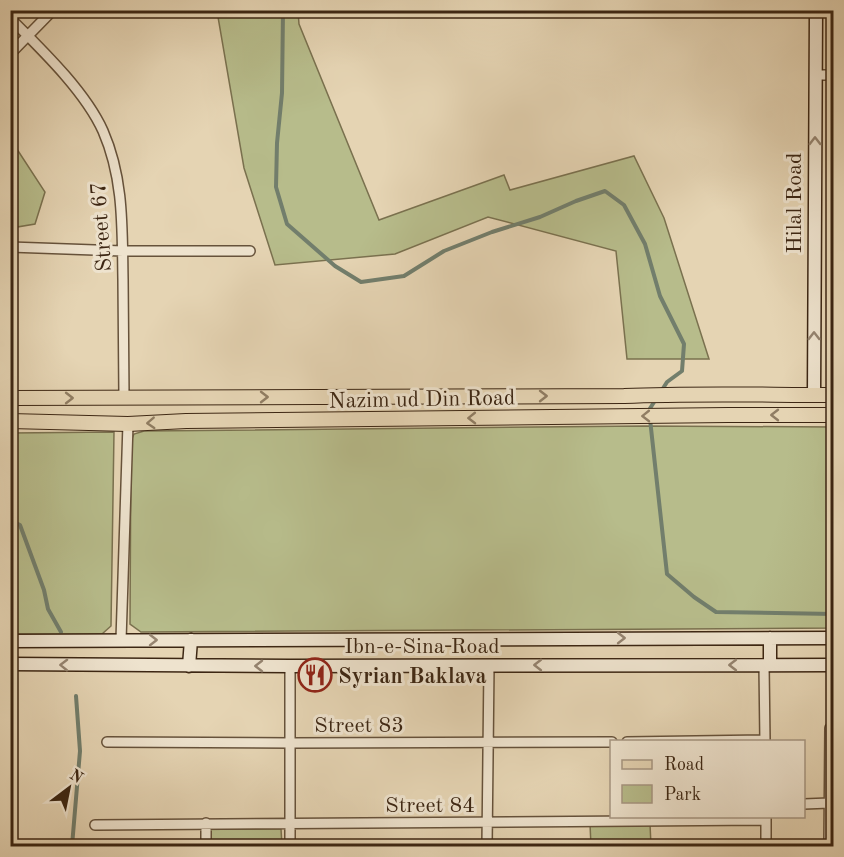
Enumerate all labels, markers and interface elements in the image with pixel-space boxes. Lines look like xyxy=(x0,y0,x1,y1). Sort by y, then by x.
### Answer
one-way arrow xyxy=(809,137,821,146)
street label: Hilal Road xyxy=(784,152,806,254)
street label: Street 67 xyxy=(88,181,116,273)
one-way arrow xyxy=(808,332,820,341)
street label: Nazim ud Din Road xyxy=(329,387,516,413)
one-way arrow xyxy=(538,390,547,402)
one-way arrow xyxy=(259,391,268,403)
one-way arrow xyxy=(64,392,73,404)
one-way arrow xyxy=(771,409,780,421)
one-way arrow xyxy=(641,410,650,422)
one-way arrow xyxy=(468,412,477,424)
one-way arrow xyxy=(147,417,156,430)
one-way arrow xyxy=(616,632,625,644)
one-way arrow xyxy=(148,634,157,646)
street label: Ibn-e-Sina Road xyxy=(344,636,500,658)
restaurant icon: Syrian Baklava xyxy=(297,657,333,693)
one-way arrow xyxy=(60,659,69,671)
one-way arrow xyxy=(534,659,543,671)
one-way arrow xyxy=(729,659,738,671)
one-way arrow xyxy=(255,660,264,672)
place label: Syrian Baklava xyxy=(338,666,487,688)
street label: Street 83 xyxy=(314,715,404,737)
legend xyxy=(610,740,805,818)
text: Road xyxy=(664,756,704,774)
north arrow xyxy=(39,758,99,818)
text: N xyxy=(66,767,86,787)
text: Park xyxy=(664,786,701,804)
street label: Street 84 xyxy=(385,795,475,817)

